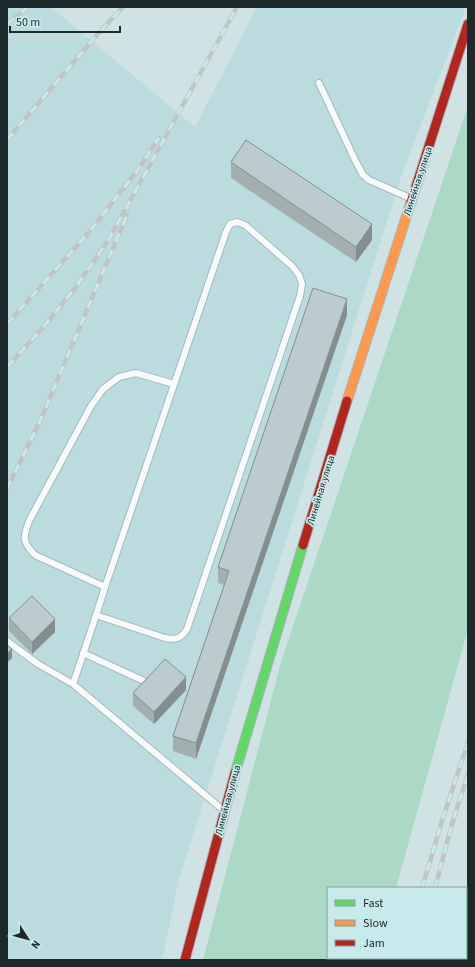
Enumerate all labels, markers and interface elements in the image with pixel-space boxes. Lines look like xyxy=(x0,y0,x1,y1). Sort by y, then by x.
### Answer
scale bar xyxy=(10,8,120,34)
text: 50 m xyxy=(16,14,40,31)
street label: Линейная улица xyxy=(400,145,436,218)
street label: Линейная улица xyxy=(304,454,338,527)
street label: Линейная улица xyxy=(212,764,244,837)
legend xyxy=(327,887,467,959)
text: Fast xyxy=(363,895,383,912)
text: Slow xyxy=(363,915,388,932)
north arrow xyxy=(8,919,48,959)
text: Jam xyxy=(363,935,385,952)
text: N xyxy=(27,937,44,952)

